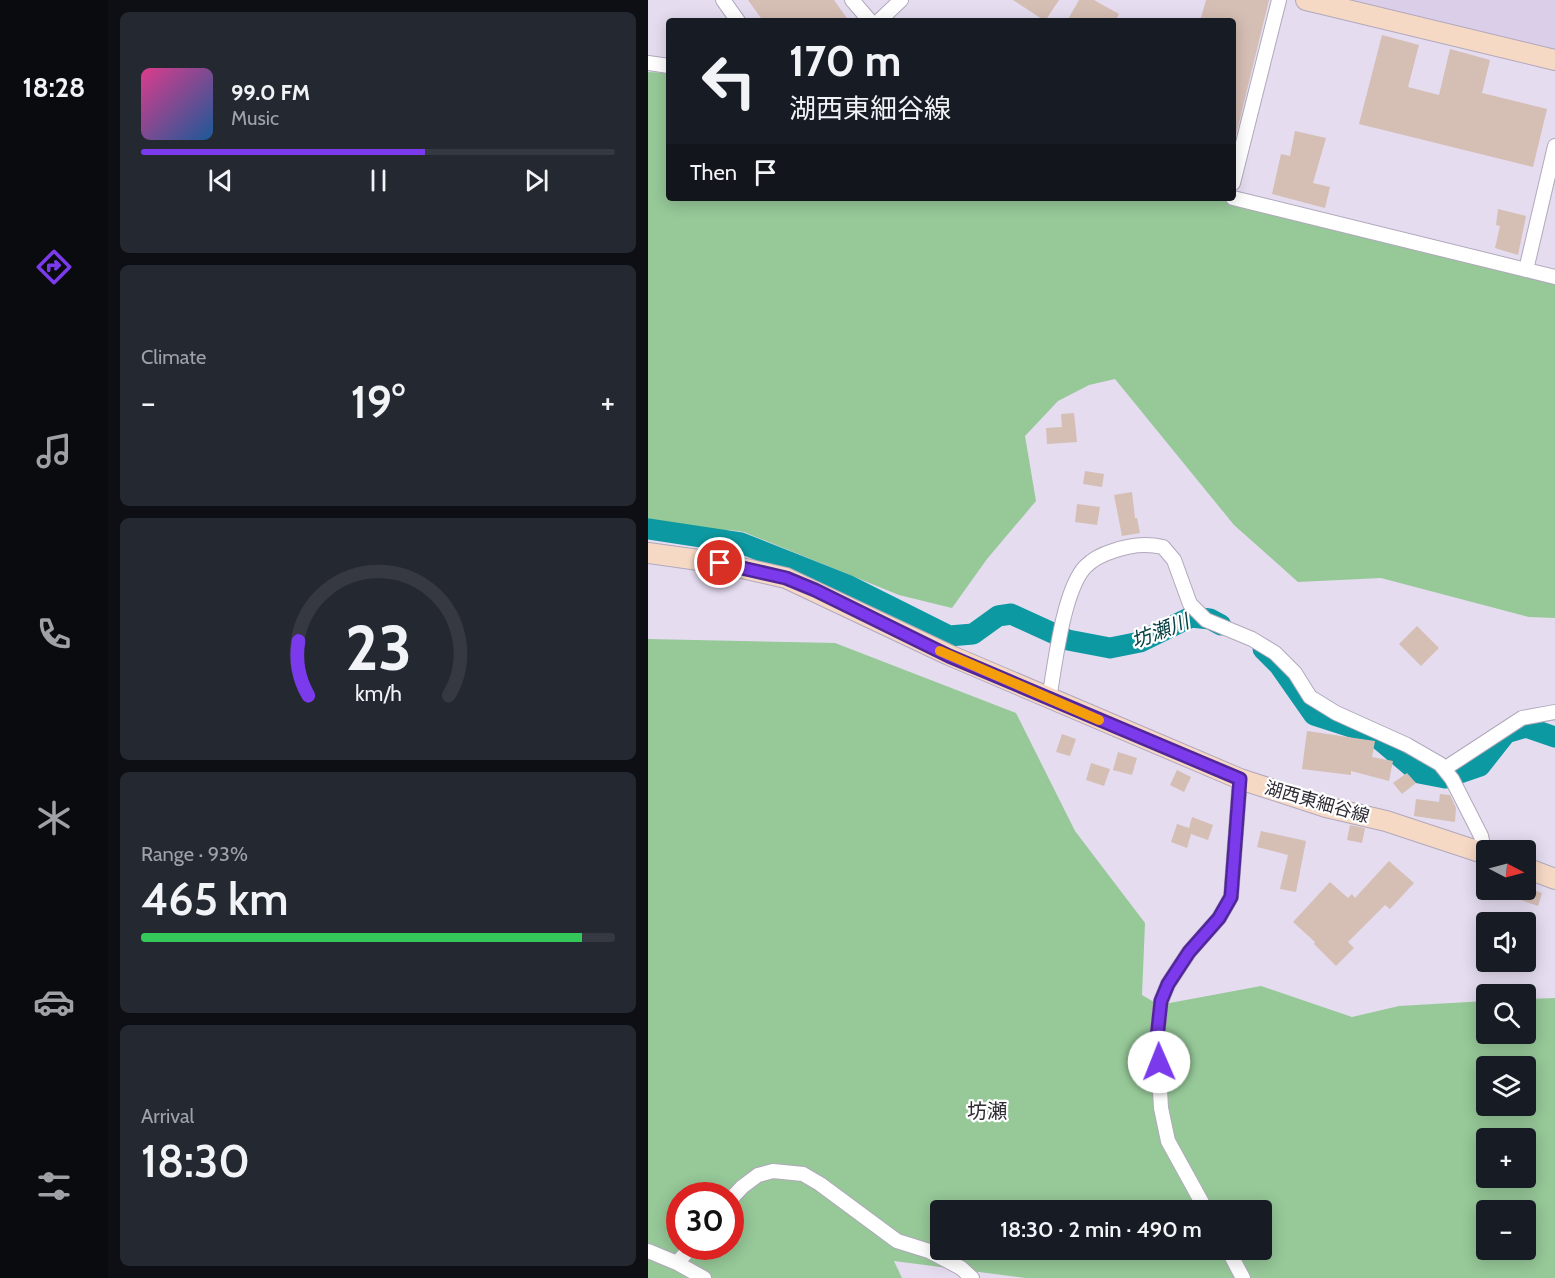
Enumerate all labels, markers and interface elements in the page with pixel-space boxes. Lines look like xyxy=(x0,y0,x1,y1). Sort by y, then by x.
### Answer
text: 170 m xyxy=(789,35,901,87)
icon: left xyxy=(690,42,768,120)
text: 18:28 xyxy=(23,71,85,104)
text: 99.0 FM xyxy=(231,79,310,106)
text: 湖西東細谷線 xyxy=(789,92,951,125)
text: Music xyxy=(231,106,279,130)
icon: arrive xyxy=(749,156,782,189)
text: Then xyxy=(690,159,737,186)
icon: previous xyxy=(204,164,237,197)
icon: pause xyxy=(362,164,395,197)
icon: next xyxy=(520,164,553,197)
icon: directions xyxy=(33,246,75,288)
text: Climate xyxy=(141,345,206,369)
text: 19° xyxy=(351,375,405,429)
text: − xyxy=(141,382,156,422)
text: + xyxy=(600,382,615,422)
icon: music xyxy=(33,430,75,472)
pin xyxy=(694,537,745,588)
icon: arrive xyxy=(703,546,736,579)
water label: 坊瀬川 xyxy=(1128,608,1194,653)
text: 23 xyxy=(345,610,411,686)
icon: phone xyxy=(33,613,75,655)
text: km/h xyxy=(355,680,401,706)
street label: 湖西東細谷線 xyxy=(1262,777,1372,827)
icon: climate xyxy=(33,797,75,839)
north arrow xyxy=(1476,840,1536,900)
map controls xyxy=(1476,840,1536,1260)
text: Range · 93% xyxy=(141,842,248,866)
text: 465 km xyxy=(141,872,288,926)
button: sound xyxy=(1476,912,1536,972)
icon: car xyxy=(33,981,75,1023)
button: search xyxy=(1476,984,1536,1044)
position arrow xyxy=(1127,1030,1191,1094)
button: layers xyxy=(1476,1056,1536,1116)
district label: 坊瀬 xyxy=(967,1099,1007,1123)
text: Arrival xyxy=(141,1104,194,1128)
button: + xyxy=(1476,1128,1536,1188)
text: 18:30 xyxy=(141,1134,250,1188)
icon: filters xyxy=(33,1165,75,1207)
speed limit sign: 30 xyxy=(666,1182,744,1260)
button: − xyxy=(1476,1200,1536,1260)
text: 18:30 · 2 min · 490 m xyxy=(1000,1216,1202,1243)

